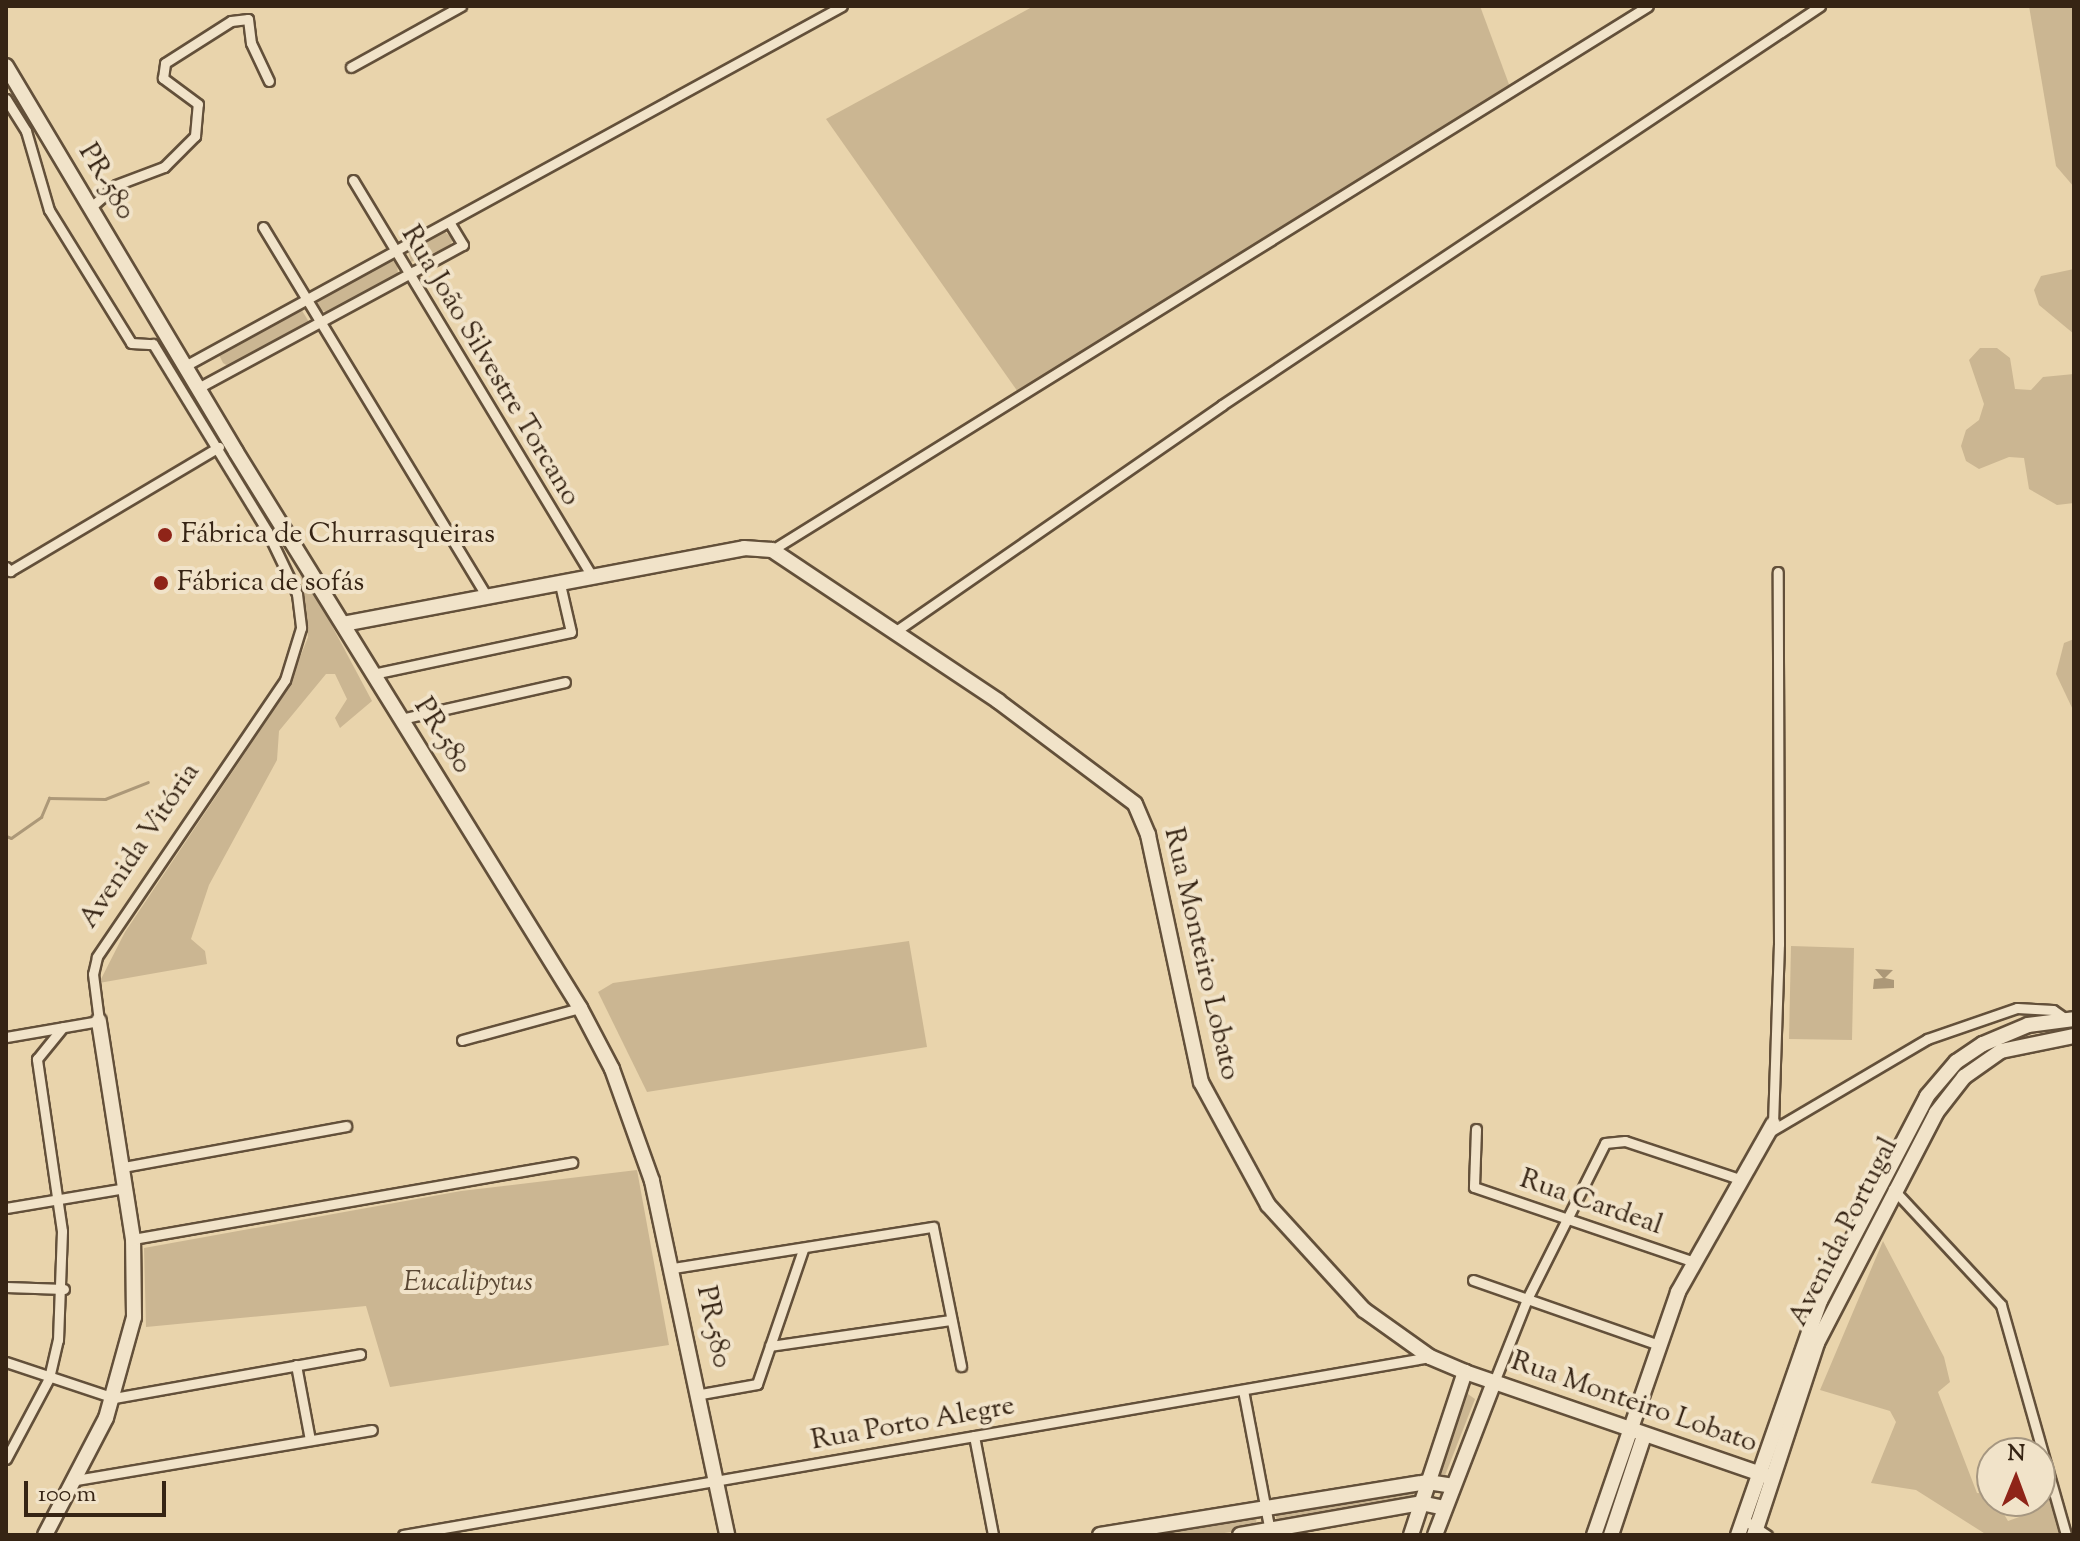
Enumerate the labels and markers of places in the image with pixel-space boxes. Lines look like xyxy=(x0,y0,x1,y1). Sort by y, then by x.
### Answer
place label: Fábrica de Churrasqueiras xyxy=(181,518,495,552)
marker: Fábrica de Churrasqueiras xyxy=(156,526,174,544)
place label: Fábrica de sofás xyxy=(177,566,364,600)
marker: Fábrica de sofás xyxy=(152,574,170,592)

